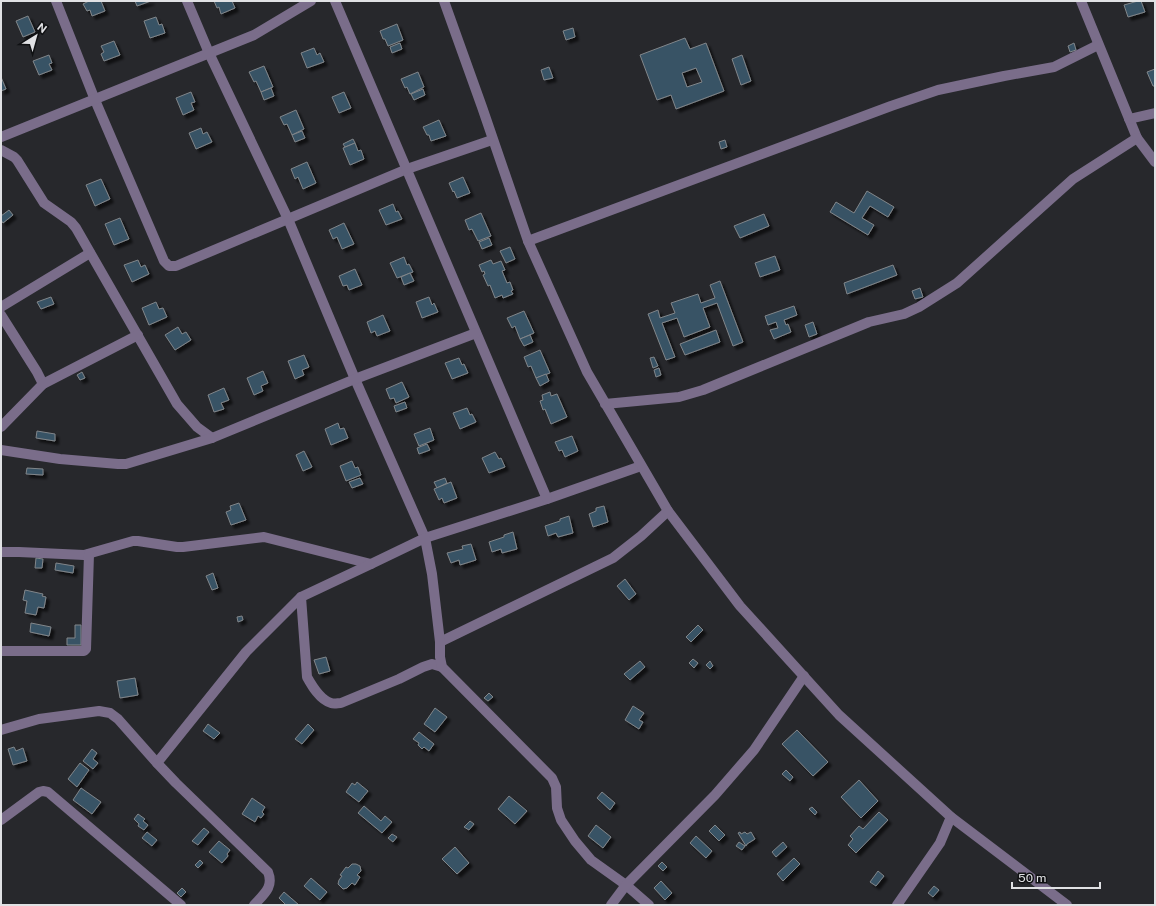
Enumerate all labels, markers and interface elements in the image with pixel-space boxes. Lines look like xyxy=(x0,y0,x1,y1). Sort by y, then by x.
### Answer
north arrow xyxy=(16,16,56,56)
text: N xyxy=(35,21,49,35)
scale bar xyxy=(1012,864,1100,890)
text: 50 m xyxy=(1018,871,1046,885)

